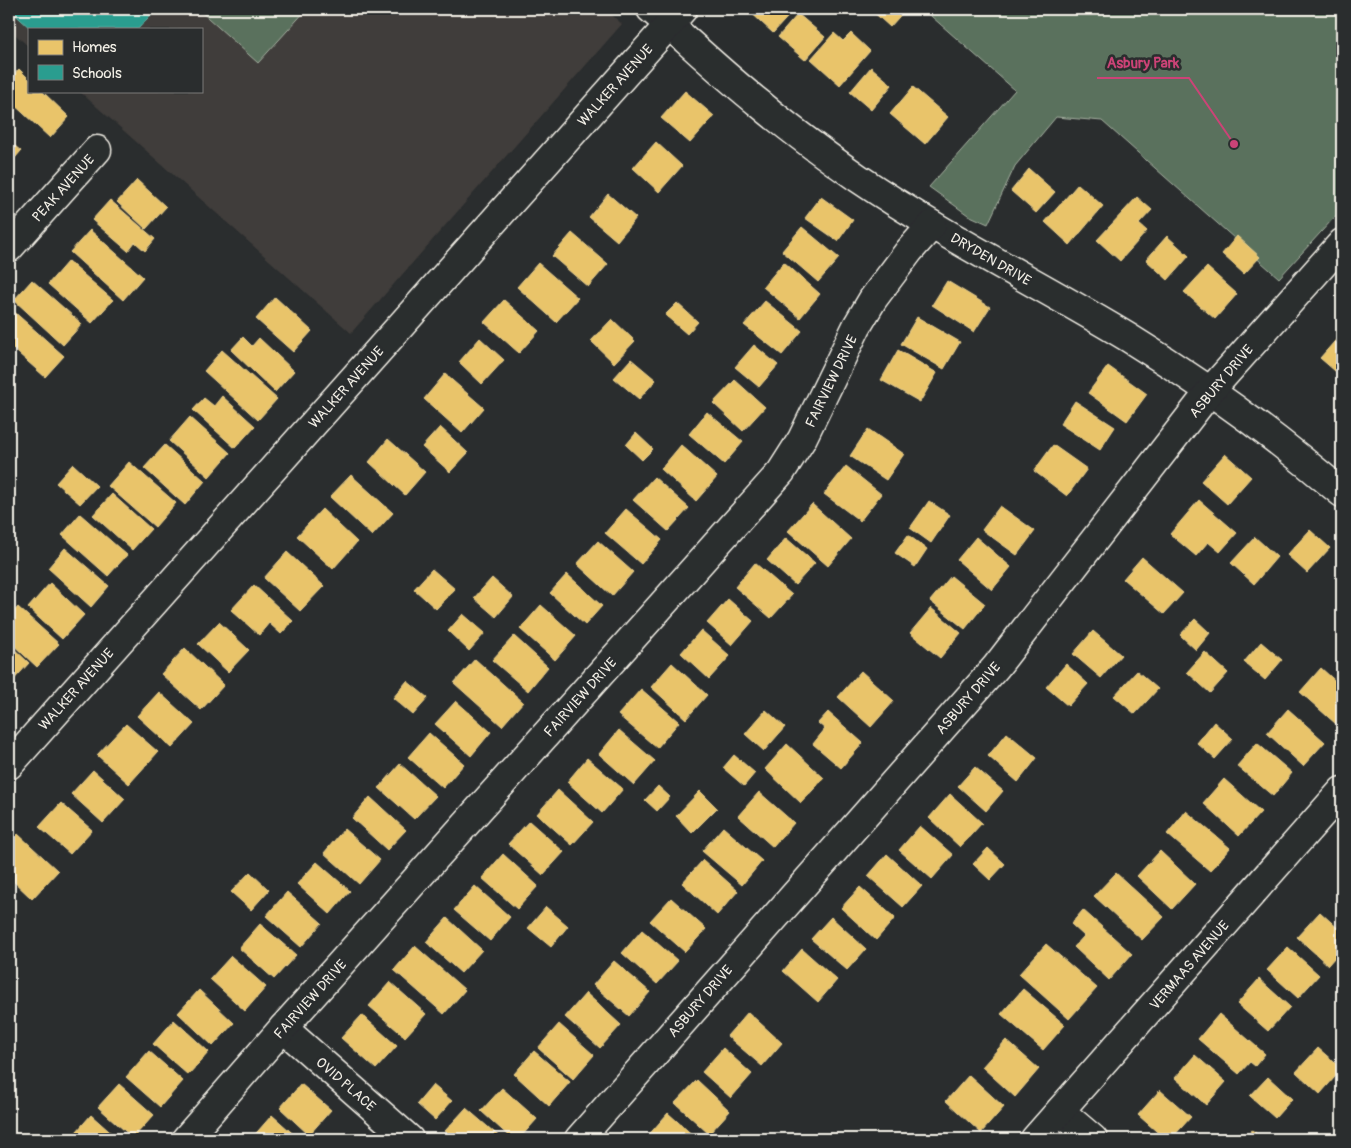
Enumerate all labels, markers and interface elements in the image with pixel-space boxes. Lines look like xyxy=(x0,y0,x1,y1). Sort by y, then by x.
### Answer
legend xyxy=(28,28,202,92)
text: Homes xyxy=(72,38,117,57)
street label: WALKER AVENUE xyxy=(574,41,657,130)
callout: Asbury Park xyxy=(1097,48,1189,78)
text: Asbury Park xyxy=(1107,54,1180,73)
text: Schools xyxy=(72,64,122,83)
street label: PEAK AVENUE xyxy=(29,151,98,226)
street label: DRYDEN DRIVE xyxy=(947,229,1034,289)
street label: FAIRVIEW DRIVE xyxy=(802,332,861,430)
street label: ASBURY DRIVE xyxy=(1186,341,1257,421)
street label: WALKER AVENUE xyxy=(305,343,388,432)
street label: WALKER AVENUE xyxy=(35,645,118,734)
street label: FAIRVIEW DRIVE xyxy=(540,654,620,740)
street label: ASBURY DRIVE xyxy=(932,659,1004,738)
street label: VERMAAS AVENUE xyxy=(1146,917,1233,1013)
street label: FAIRVIEW DRIVE xyxy=(270,956,350,1042)
street label: ASBURY DRIVE xyxy=(664,962,736,1041)
street label: OVID PLACE xyxy=(312,1054,379,1115)

